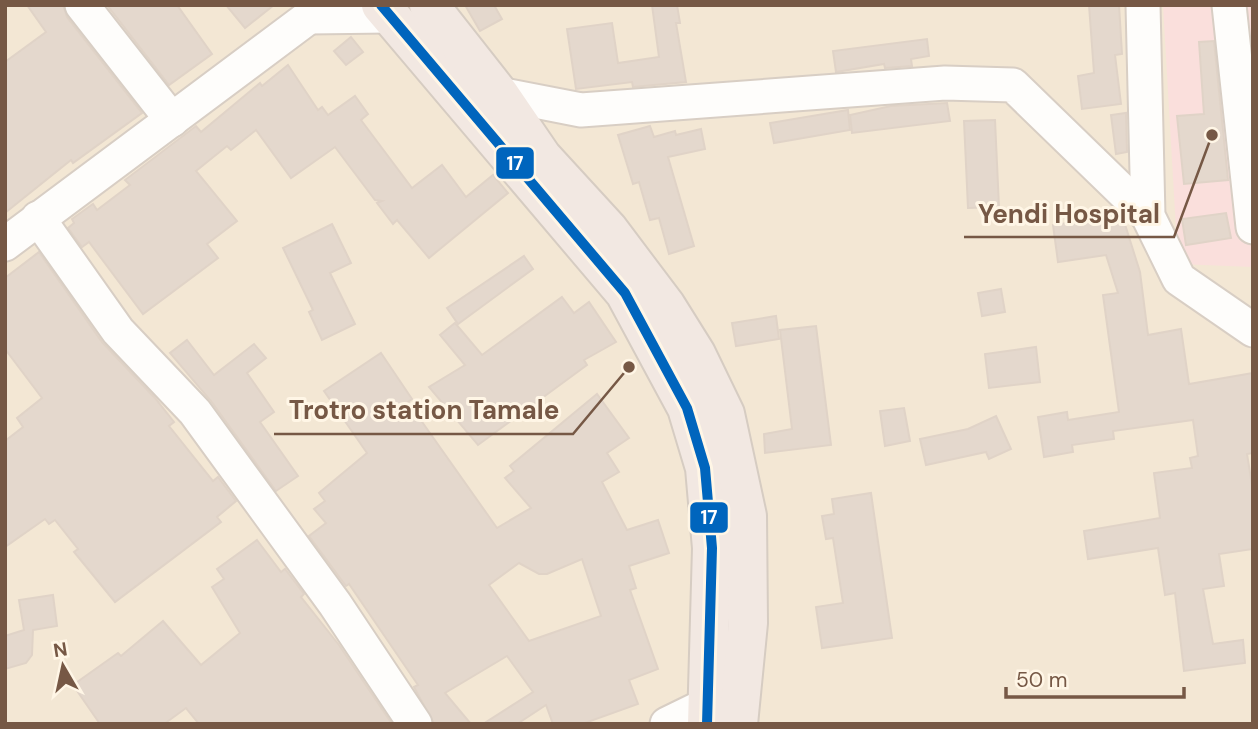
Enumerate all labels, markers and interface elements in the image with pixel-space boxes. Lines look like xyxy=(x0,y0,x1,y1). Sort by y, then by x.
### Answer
line badge: 17 xyxy=(495,146,535,180)
text: 17 xyxy=(506,151,524,176)
callout: Yendi Hospital xyxy=(964,190,1174,237)
text: Yendi Hospital xyxy=(978,197,1160,231)
callout: Trotro station Tamale xyxy=(274,387,573,434)
text: Trotro station Tamale xyxy=(289,393,559,427)
line badge: 17 xyxy=(689,501,729,534)
text: 17 xyxy=(700,505,718,530)
north arrow xyxy=(28,631,98,701)
text: N xyxy=(52,636,69,663)
scale bar xyxy=(1006,656,1184,700)
text: 50 m xyxy=(1016,666,1067,694)

